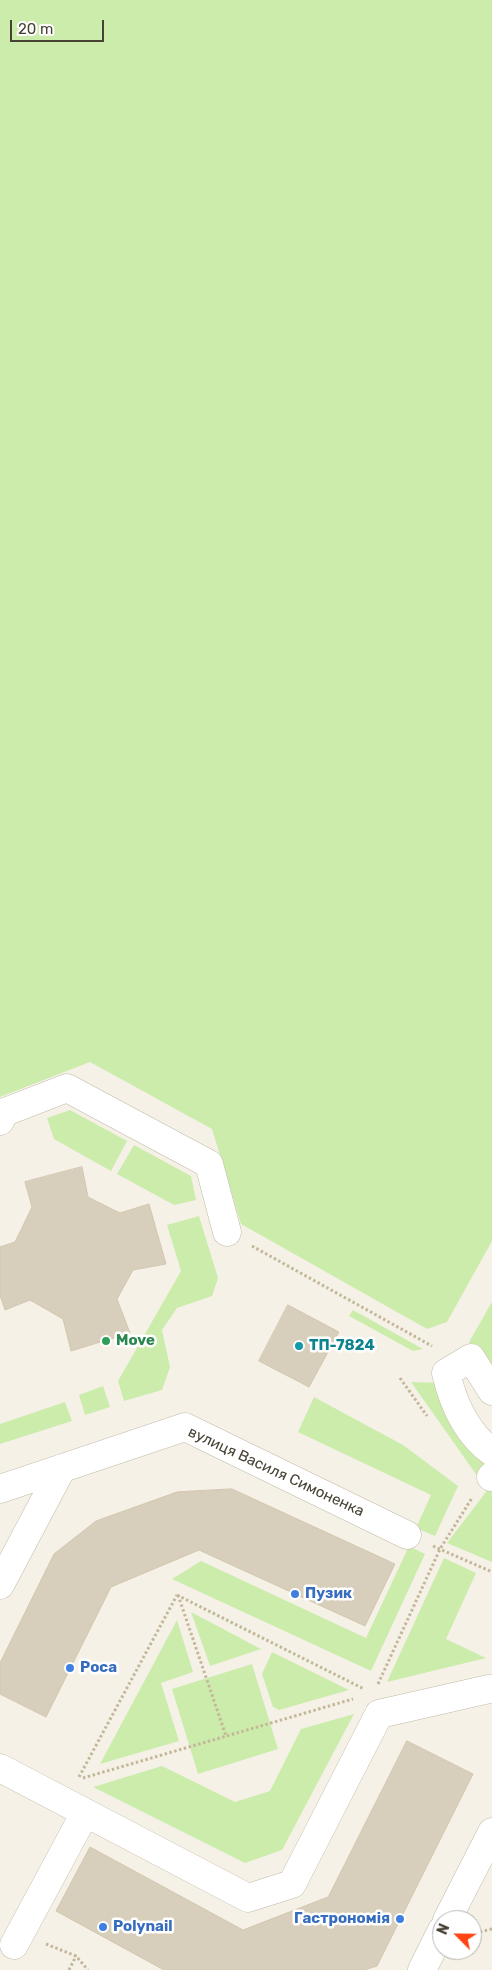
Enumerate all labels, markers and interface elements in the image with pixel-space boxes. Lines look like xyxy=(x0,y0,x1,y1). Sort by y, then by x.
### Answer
scale bar xyxy=(12,10,106,42)
text: 20 m xyxy=(18,20,53,38)
place label: Move xyxy=(116,1332,155,1350)
marker: Move xyxy=(100,1335,112,1347)
place label: ТП-7824 xyxy=(309,1337,375,1355)
marker: ТП-7824 xyxy=(293,1340,305,1352)
street label: вулиця Василя Симоненка xyxy=(185,1423,367,1521)
place label: Пузик xyxy=(305,1585,352,1603)
marker: Пузик xyxy=(289,1588,301,1600)
place label: Роса xyxy=(80,1659,117,1677)
marker: Роса xyxy=(64,1662,76,1674)
place label: Гастрономія xyxy=(294,1910,390,1928)
north arrow xyxy=(432,1910,482,1960)
marker: Гастрономія xyxy=(394,1913,406,1925)
place label: Polynail xyxy=(113,1918,173,1936)
marker: Polynail xyxy=(97,1921,109,1933)
text: N xyxy=(434,1921,453,1937)

